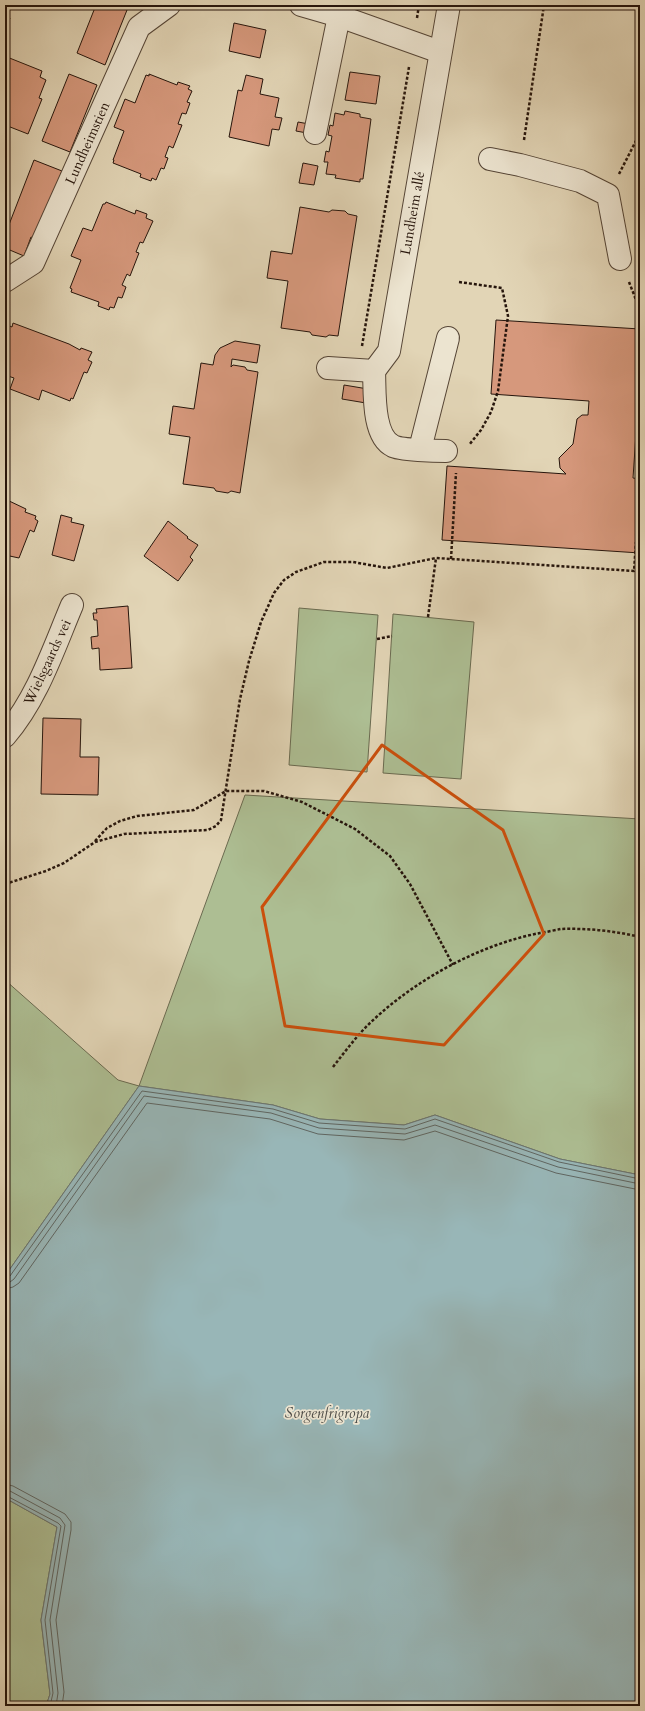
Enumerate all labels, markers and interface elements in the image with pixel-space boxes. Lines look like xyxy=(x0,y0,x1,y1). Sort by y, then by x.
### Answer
street label: Lundheimstien xyxy=(61,99,114,188)
street label: Lundheim allé xyxy=(396,170,429,256)
street label: Wielsgaards vei xyxy=(19,616,76,709)
water label: Sorgenfrigropa xyxy=(285,1403,370,1423)

